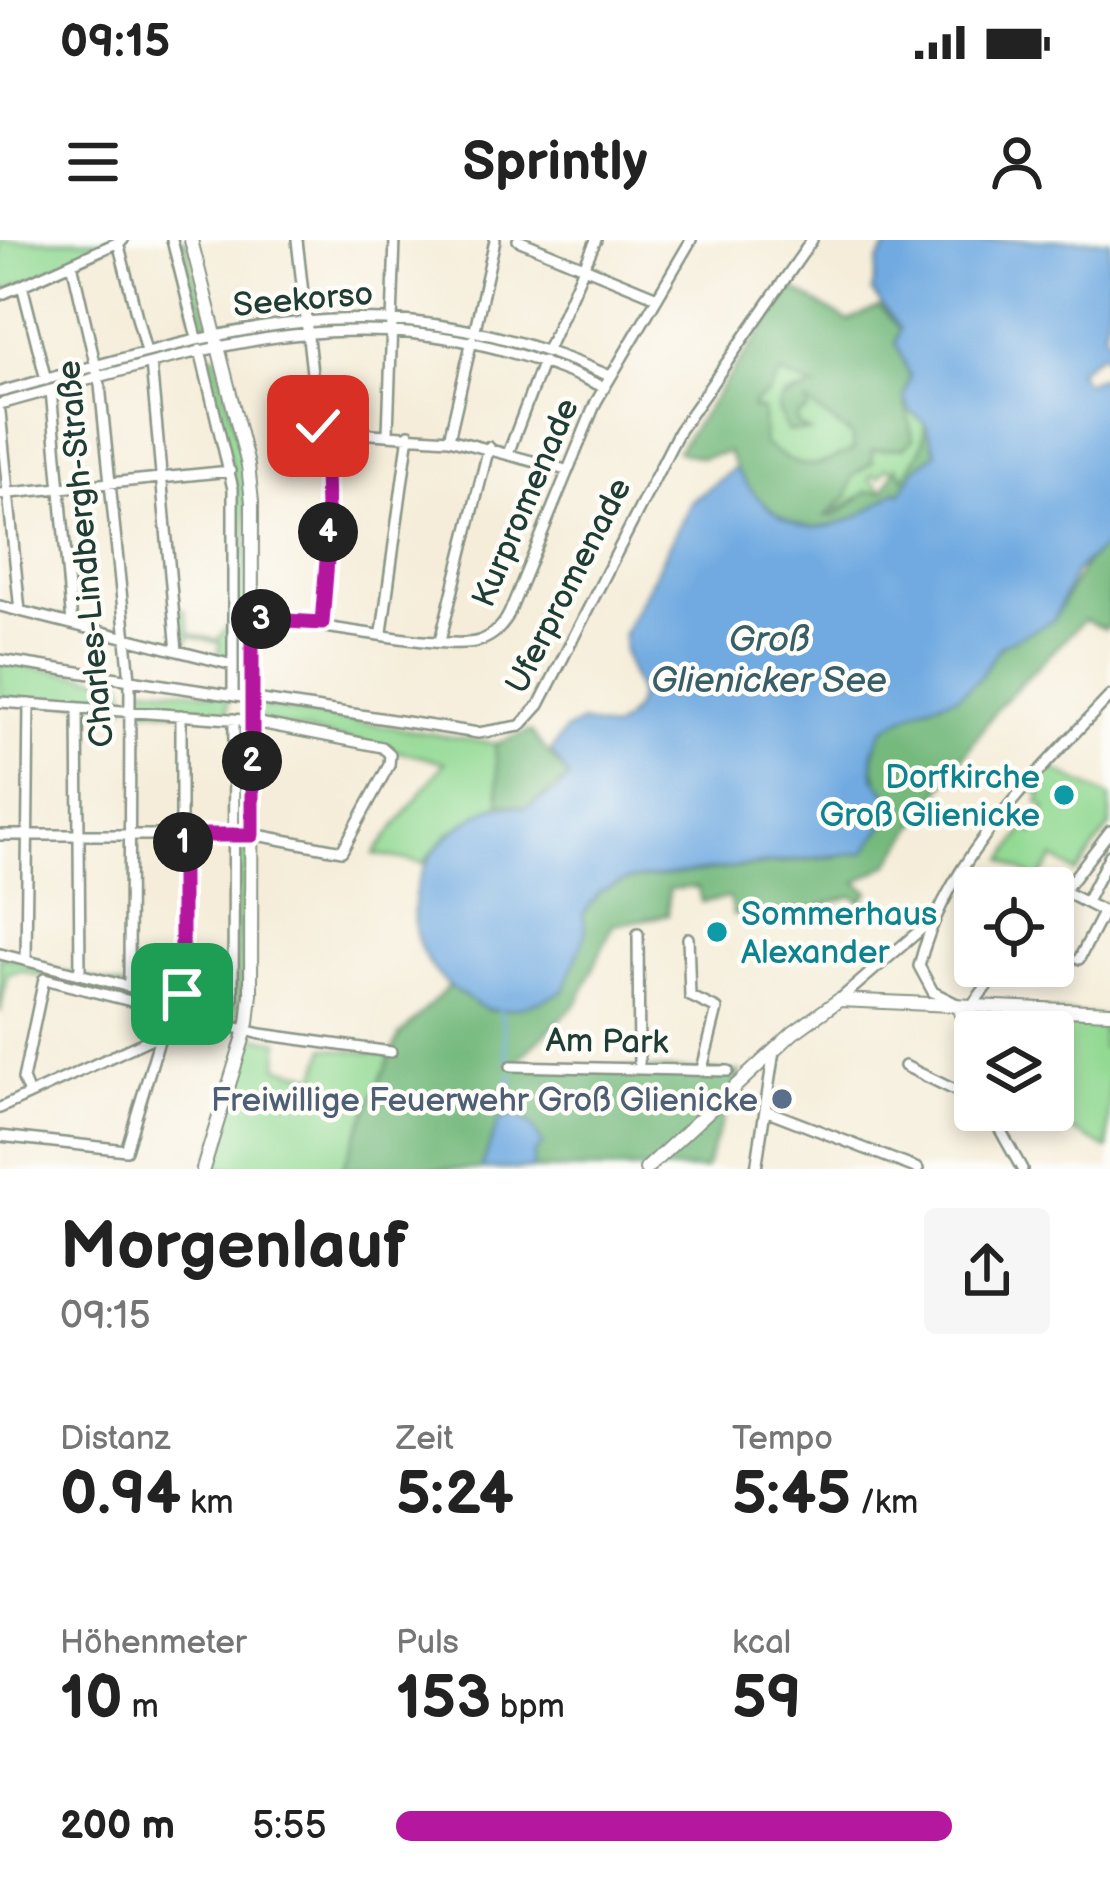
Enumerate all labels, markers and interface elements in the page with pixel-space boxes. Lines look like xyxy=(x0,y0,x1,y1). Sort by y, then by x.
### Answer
text: 09:15 xyxy=(60,15,170,70)
icon: menu xyxy=(60,129,126,195)
icon: person xyxy=(984,129,1050,195)
text: Sprintly xyxy=(462,130,648,195)
street label: Seekorso xyxy=(231,274,375,326)
street label: Charles-Lindbergh-Straße xyxy=(49,359,123,749)
pin xyxy=(267,375,369,477)
street label: Kurpromenade xyxy=(464,392,588,613)
icon: check xyxy=(285,393,351,459)
street label: Uferpromenade xyxy=(497,472,640,700)
pin: 4 xyxy=(298,502,358,562)
text: 4 xyxy=(318,512,338,552)
pin: 3 xyxy=(231,589,291,649)
text: 3 xyxy=(251,599,271,639)
water label: Groß Glienicker See xyxy=(651,619,887,703)
pin: 2 xyxy=(222,731,282,791)
text: 2 xyxy=(242,741,262,781)
place label: Dorfkirche Groß Glienicke xyxy=(819,758,1040,836)
marker: Dorfkirche Groß Glienicke xyxy=(1051,782,1077,808)
pin: 1 xyxy=(153,812,213,872)
text: 1 xyxy=(176,822,190,862)
map controls xyxy=(954,867,1074,1131)
button: locate xyxy=(954,867,1074,987)
place label: Sommerhaus Alexander xyxy=(741,895,937,973)
marker: Sommerhaus Alexander xyxy=(704,919,730,945)
pin xyxy=(131,943,233,1045)
icon: arrive xyxy=(149,961,215,1027)
button: layers xyxy=(954,1011,1074,1131)
street label: Am Park xyxy=(545,1021,669,1063)
place label: Freiwillige Feuerwehr Groß Glienicke xyxy=(211,1081,758,1121)
marker: Freiwillige Feuerwehr Groß Glienicke xyxy=(769,1086,795,1112)
text: Morgenlauf xyxy=(60,1208,408,1287)
button: share xyxy=(924,1208,1050,1334)
text: 09:15 xyxy=(60,1293,151,1340)
text: Distanz xyxy=(60,1419,170,1459)
text: Zeit xyxy=(396,1419,454,1459)
text: Tempo xyxy=(732,1419,833,1459)
text: 0.94 xyxy=(60,1459,181,1531)
text: 5:24 xyxy=(396,1459,514,1531)
text: 5:45 xyxy=(732,1459,851,1531)
text: km xyxy=(181,1483,233,1523)
text: /km xyxy=(851,1483,918,1523)
text: Höhenmeter xyxy=(60,1623,247,1663)
text: Puls xyxy=(396,1623,459,1663)
text: kcal xyxy=(732,1623,791,1663)
text: 10 xyxy=(60,1663,123,1735)
text: 153 xyxy=(396,1663,491,1735)
text: 59 xyxy=(732,1663,802,1735)
text: m xyxy=(123,1687,159,1727)
text: bpm xyxy=(491,1687,565,1727)
text: 200 m xyxy=(60,1803,175,1850)
text: 5:55 xyxy=(252,1803,327,1850)

